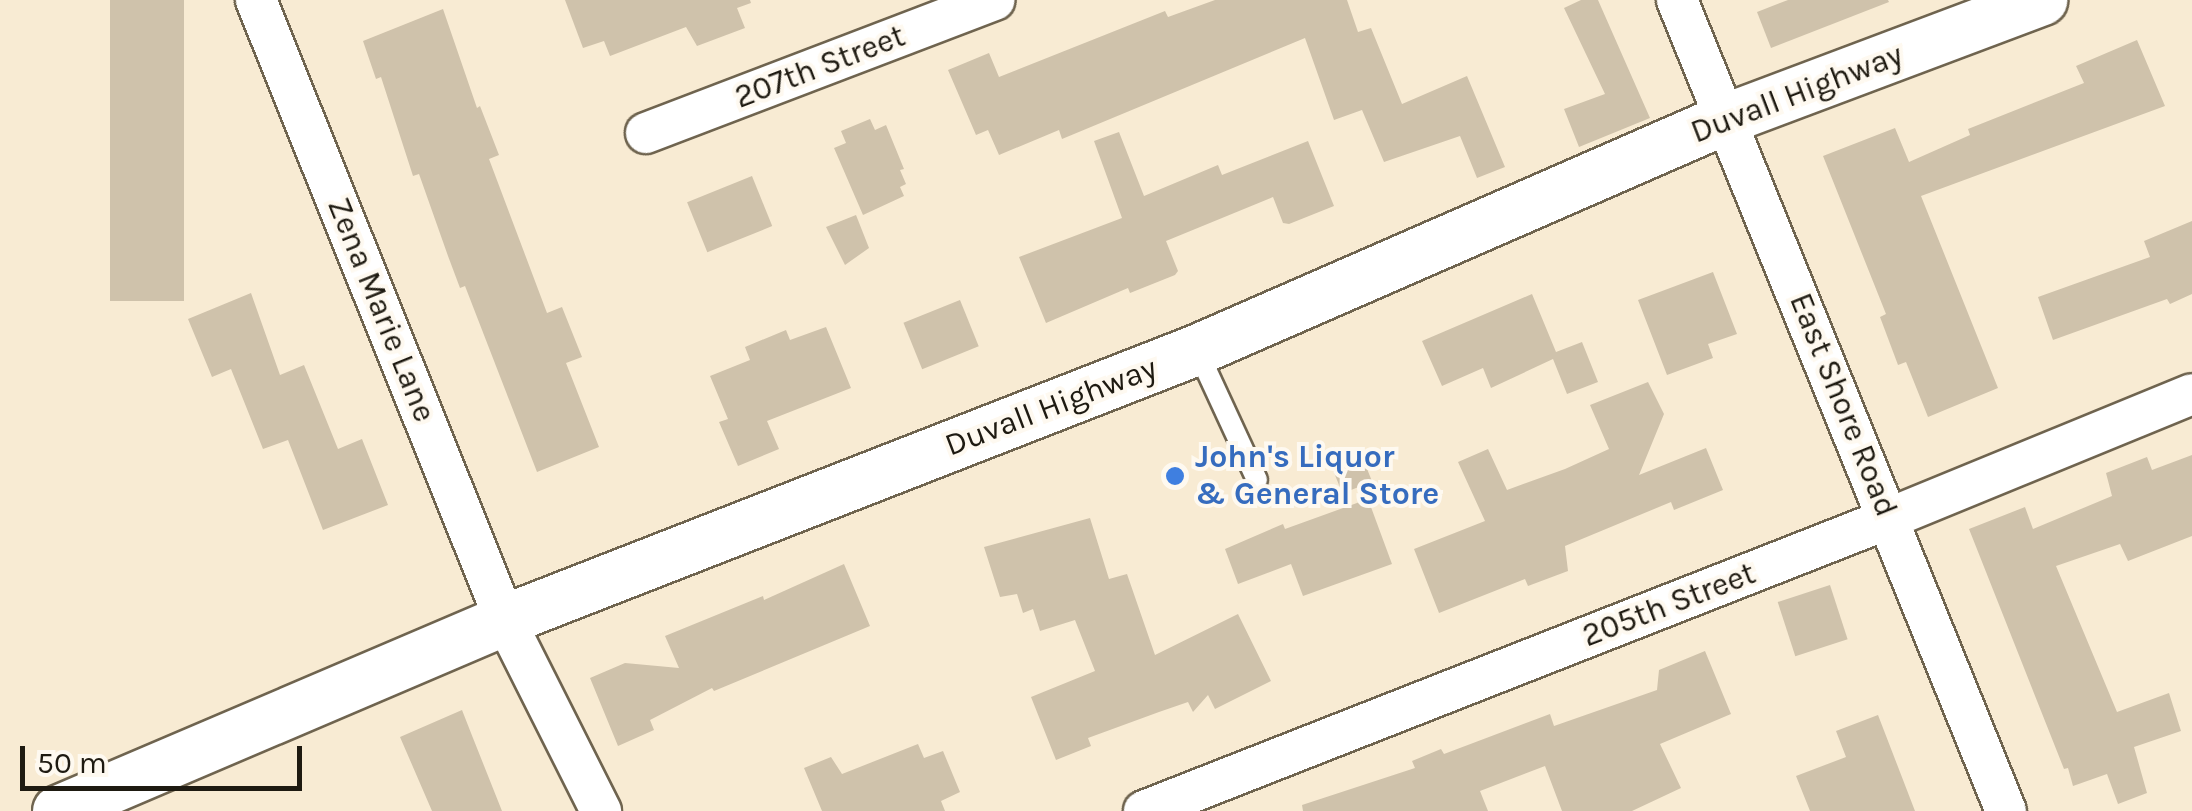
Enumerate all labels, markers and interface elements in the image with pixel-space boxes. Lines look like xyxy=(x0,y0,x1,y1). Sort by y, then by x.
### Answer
street label: 207th Street xyxy=(729,17,911,117)
street label: Duvall Highway xyxy=(1686,36,1908,152)
street label: Zena Marie Lane xyxy=(319,192,443,428)
street label: East Shore Road xyxy=(1781,288,1905,522)
street label: Duvall Highway xyxy=(940,349,1162,465)
place label: John's Liquor & General Store xyxy=(1195,439,1439,514)
marker: John's Liquor & General Store xyxy=(1164,465,1186,487)
street label: 205th Street xyxy=(1577,554,1761,656)
scale bar xyxy=(25,726,308,788)
text: 50 m xyxy=(37,745,107,781)

